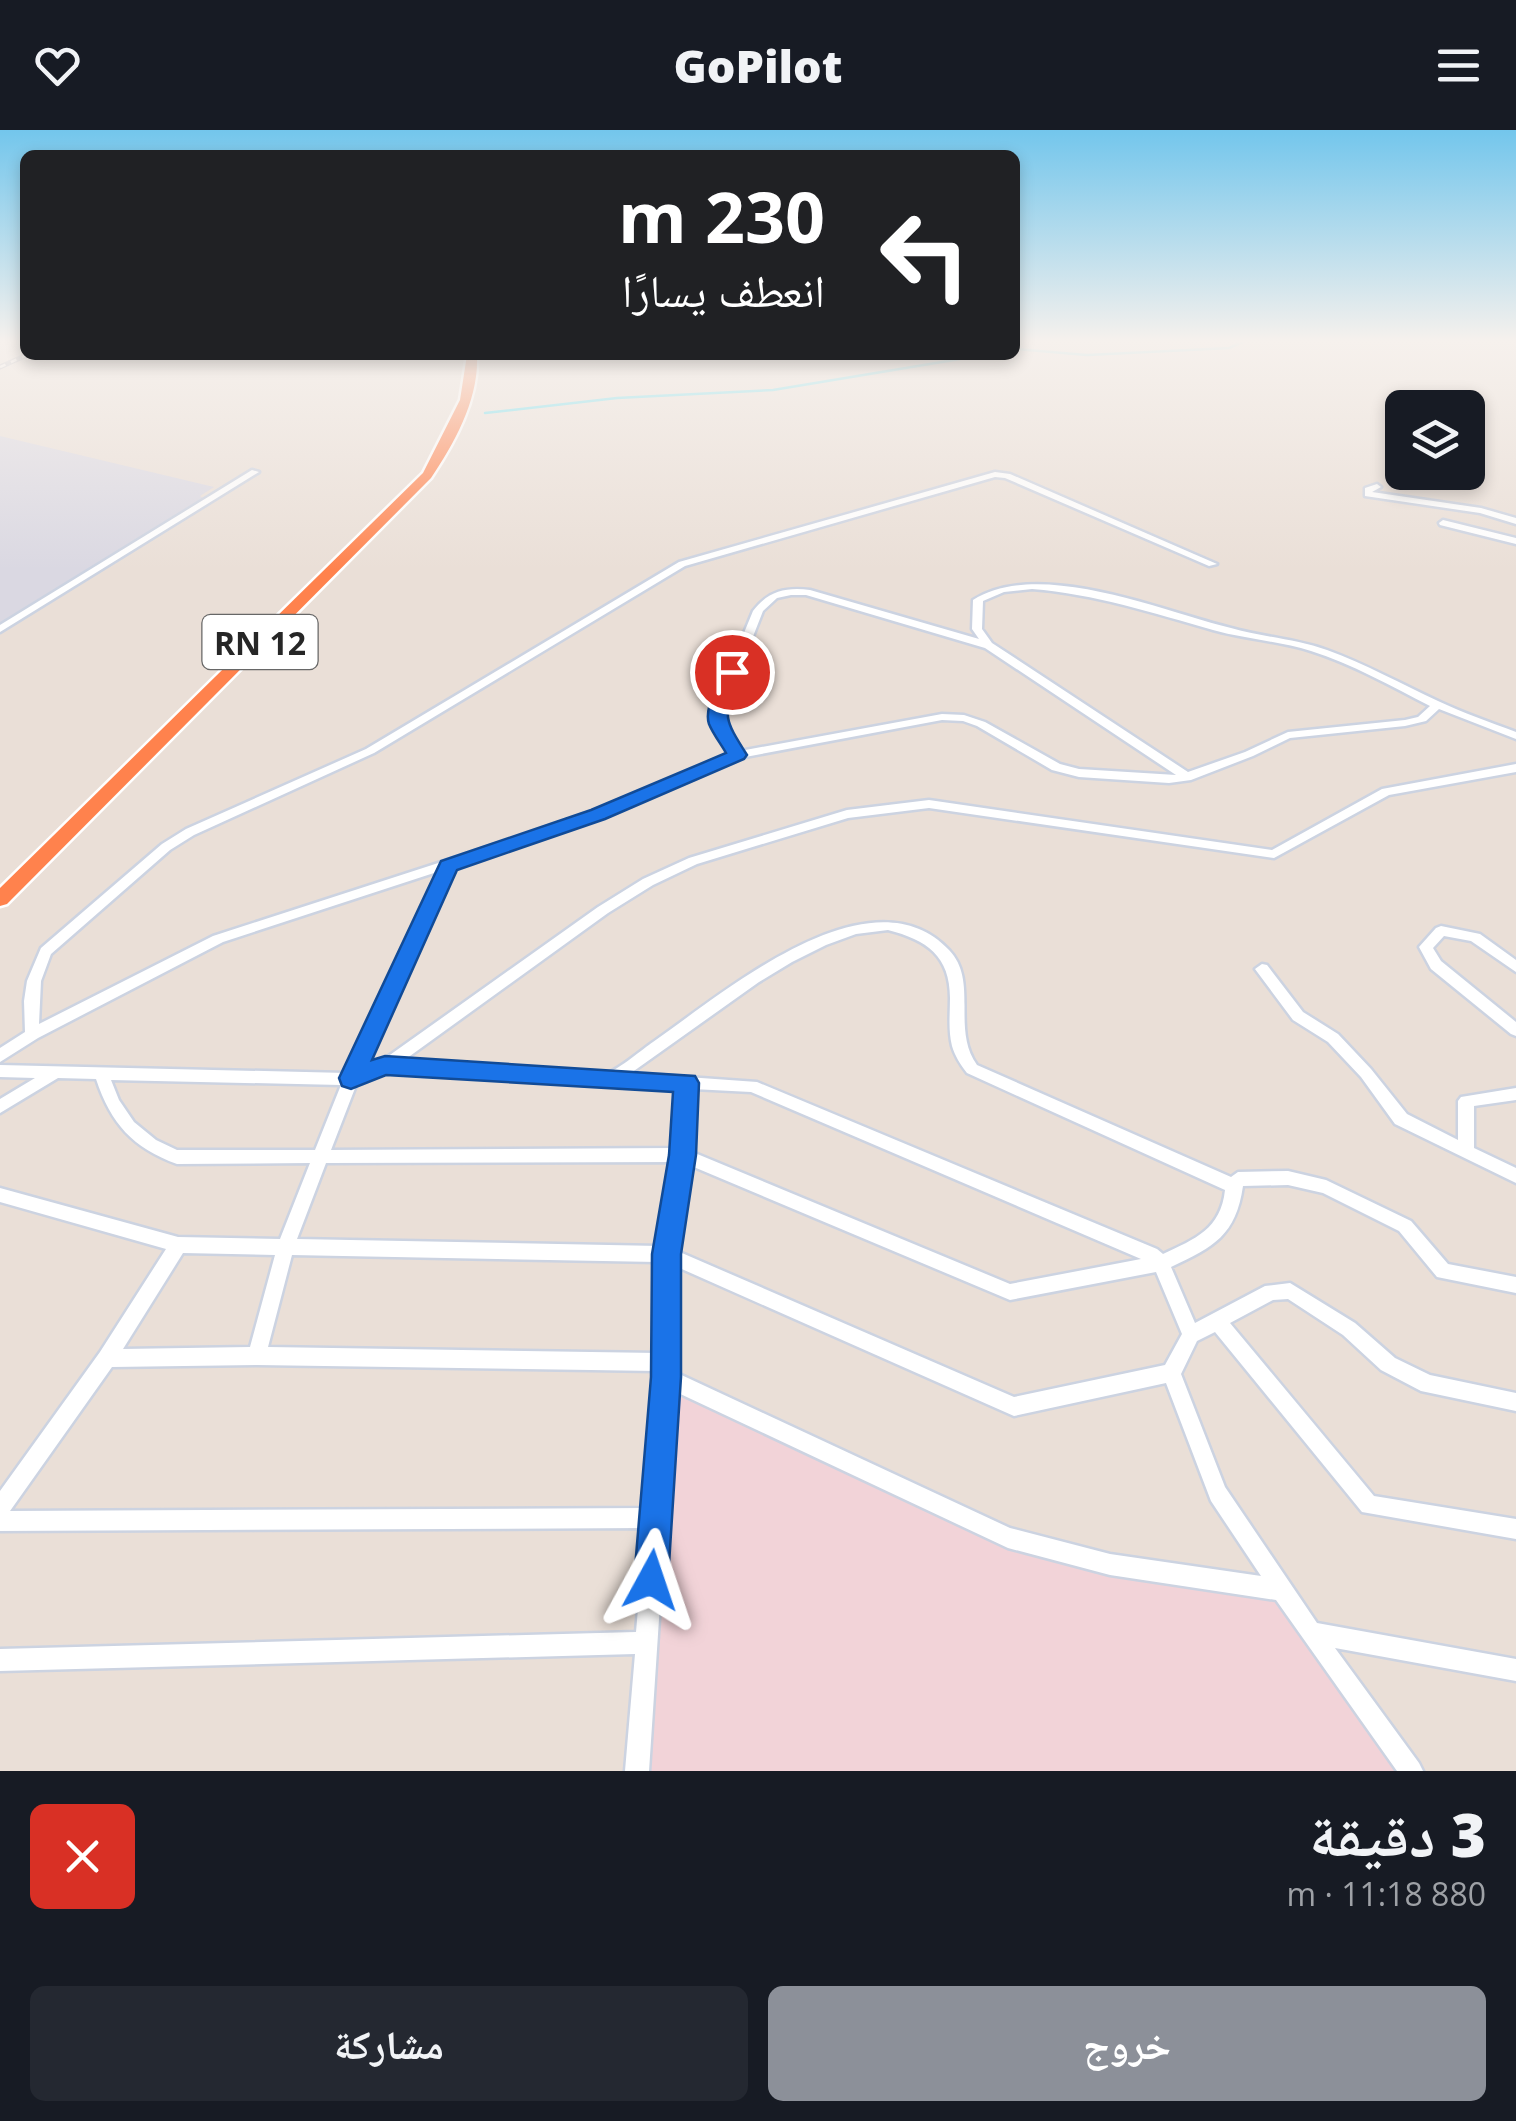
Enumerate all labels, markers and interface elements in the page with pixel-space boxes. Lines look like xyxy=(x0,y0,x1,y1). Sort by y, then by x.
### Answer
text: GoPilot xyxy=(674,35,843,96)
icon: heart xyxy=(30,38,85,93)
icon: menu xyxy=(1431,38,1486,93)
text: 230 m xyxy=(618,168,825,264)
icon: left xyxy=(860,190,990,320)
text: انعطف يسارًا xyxy=(622,259,825,320)
map controls xyxy=(1385,390,1485,490)
button: layers xyxy=(1385,390,1485,490)
road number: RN 12 xyxy=(202,615,318,669)
pin xyxy=(690,630,775,715)
icon: arrive xyxy=(705,645,760,700)
position arrow xyxy=(599,1528,703,1632)
text: 3 دقيقة xyxy=(1309,1793,1486,1875)
button: close xyxy=(30,1804,135,1909)
text: 880 m · 11:18 xyxy=(1287,1872,1486,1915)
button: مشاركة xyxy=(30,1986,748,2101)
button: خروج xyxy=(768,1986,1486,2101)

